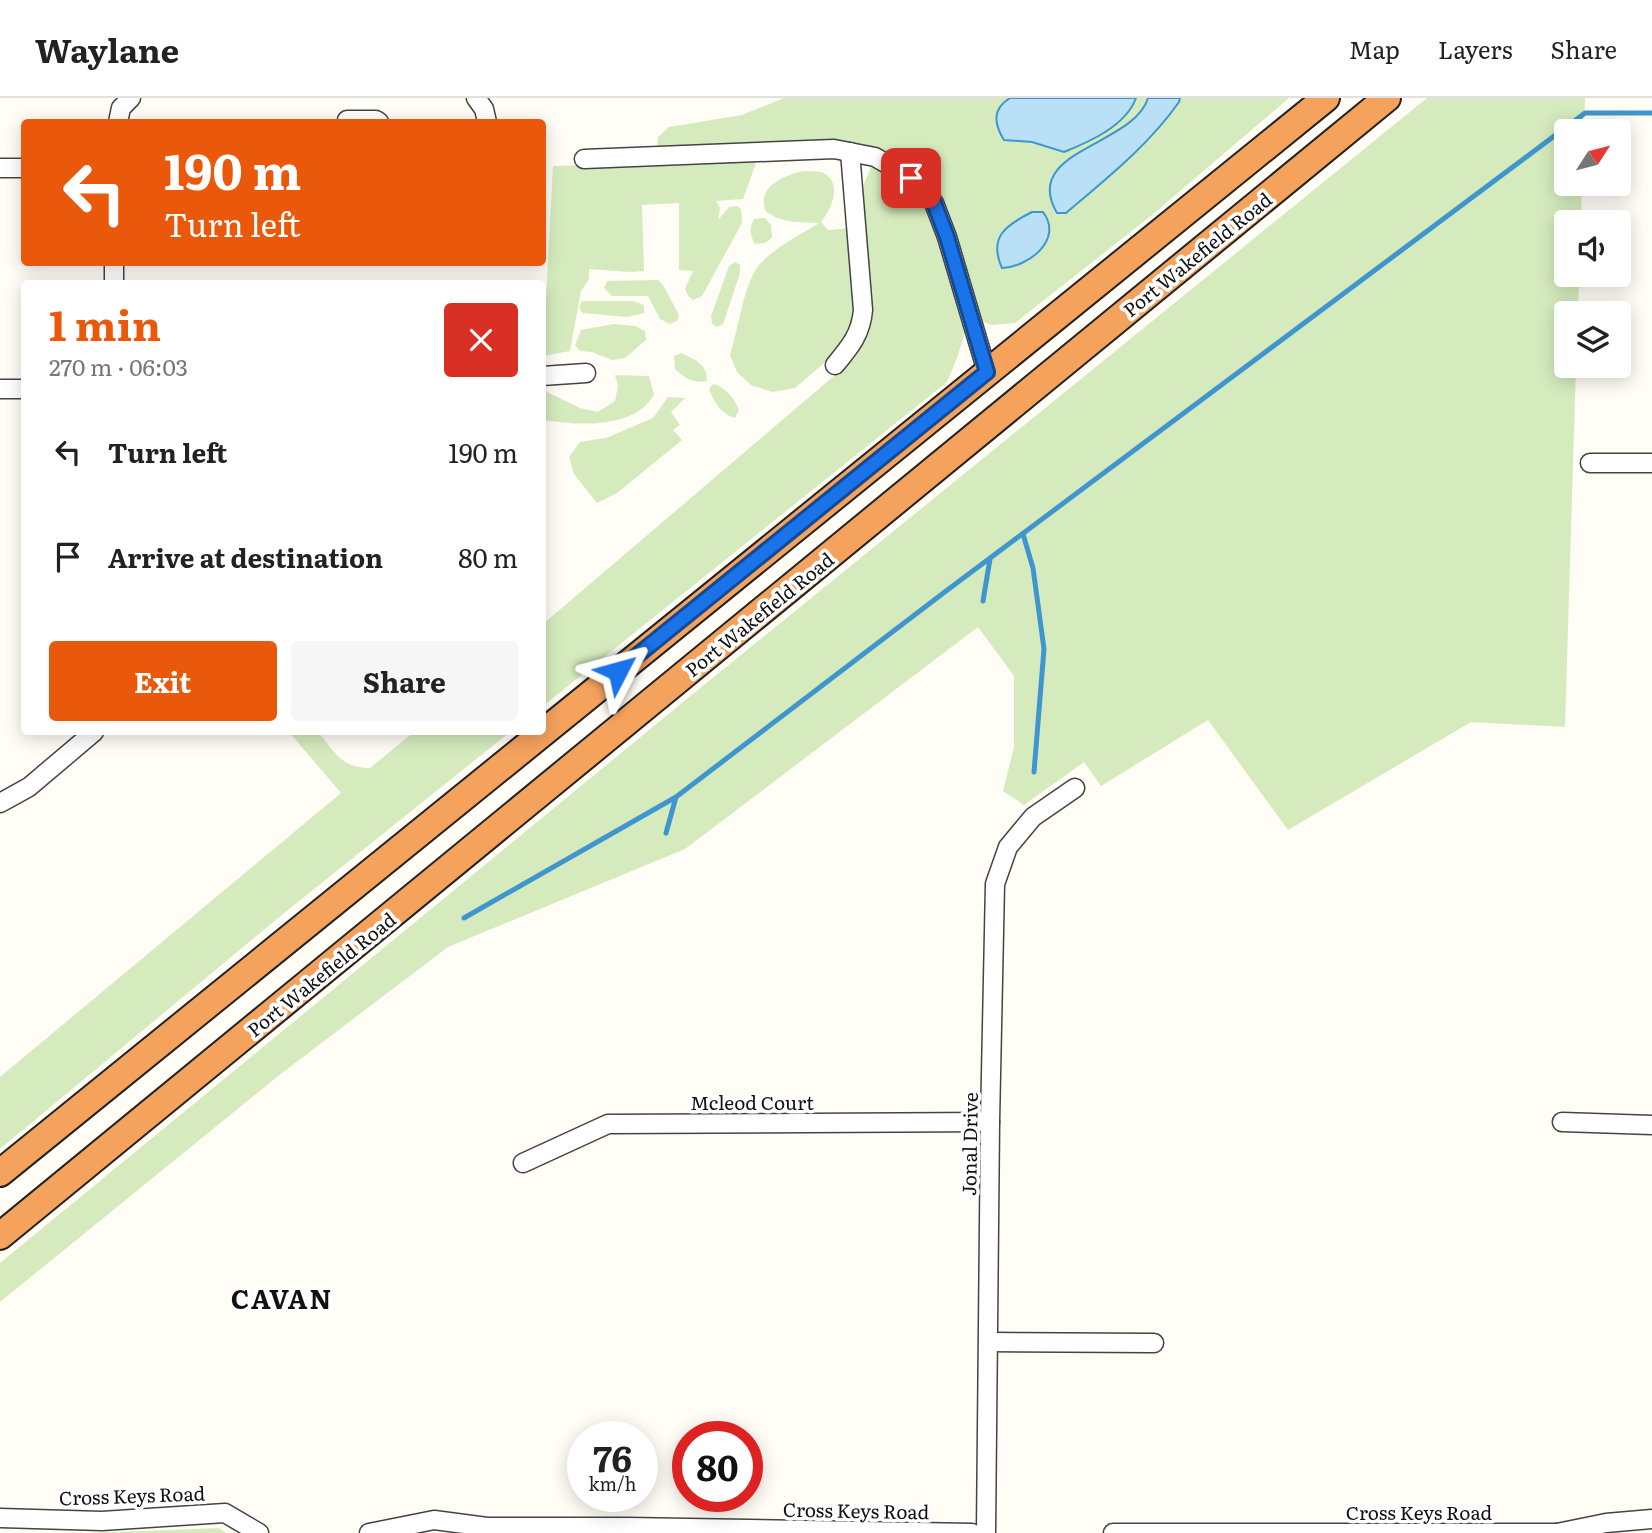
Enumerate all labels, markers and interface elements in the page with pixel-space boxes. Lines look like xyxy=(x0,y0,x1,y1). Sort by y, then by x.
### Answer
text: Waylane xyxy=(35,24,179,73)
text: Map xyxy=(1349,31,1400,66)
text: Layers xyxy=(1438,31,1512,66)
text: Share xyxy=(1550,31,1617,66)
north arrow xyxy=(1554,119,1631,196)
map controls xyxy=(1554,119,1631,378)
text: 190 m xyxy=(164,132,301,205)
icon: left xyxy=(49,147,140,238)
pin xyxy=(881,148,941,208)
icon: arrive xyxy=(892,159,930,197)
street label: Port Wakefield Road xyxy=(1117,185,1278,323)
text: Turn left xyxy=(164,199,301,247)
button: sound xyxy=(1554,210,1631,287)
text: 1 min xyxy=(49,292,161,354)
button: layers xyxy=(1554,301,1631,378)
button: close xyxy=(444,303,518,377)
text: 270 m · 06:03 xyxy=(49,349,188,383)
text: Turn left xyxy=(108,432,227,471)
text: 190 m xyxy=(448,432,518,471)
icon: left xyxy=(49,433,87,471)
text: Arrive at destination xyxy=(108,537,383,576)
text: 80 m xyxy=(458,537,518,576)
icon: arrive xyxy=(49,538,87,576)
street label: Port Wakefield Road xyxy=(679,545,840,683)
position arrow xyxy=(581,634,655,708)
button: Exit xyxy=(49,641,277,721)
button: Share xyxy=(291,641,518,721)
street label: Port Wakefield Road xyxy=(241,905,402,1043)
street label: Mcleod Court xyxy=(690,1088,814,1116)
street label: Jonal Drive xyxy=(954,1092,984,1196)
district label: CAVAN xyxy=(231,1278,333,1317)
speed limit sign: 80 xyxy=(672,1421,763,1512)
text: 76 xyxy=(593,1431,632,1483)
text: km/h xyxy=(589,1470,636,1497)
street label: Cross Keys Road xyxy=(58,1478,206,1512)
street label: Cross Keys Road xyxy=(783,1495,930,1525)
street label: Cross Keys Road xyxy=(1346,1498,1493,1526)

